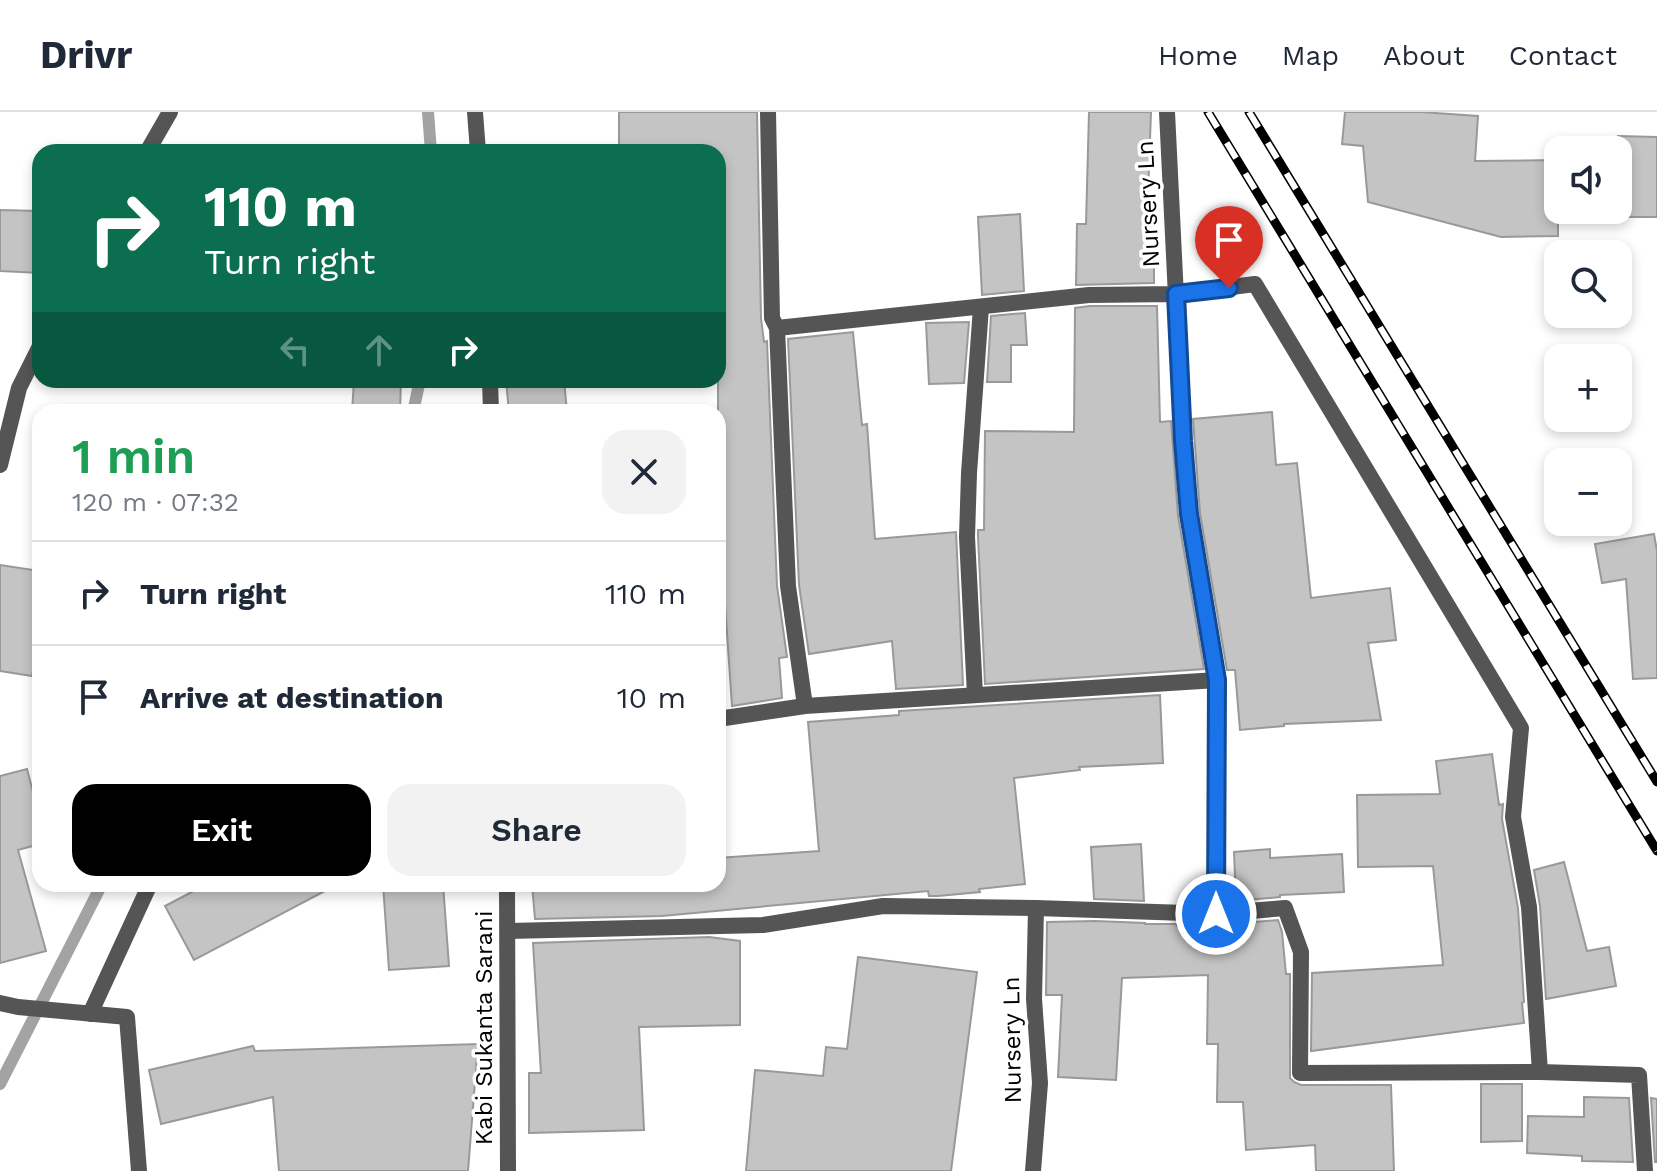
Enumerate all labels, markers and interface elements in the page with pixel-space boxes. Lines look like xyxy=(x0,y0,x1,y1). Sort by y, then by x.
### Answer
text: Drivr xyxy=(40,33,132,77)
text: Home xyxy=(1158,39,1238,72)
text: Map xyxy=(1282,39,1339,72)
text: About xyxy=(1383,39,1465,72)
text: Contact xyxy=(1509,39,1617,72)
map controls xyxy=(1544,136,1632,536)
button: sound xyxy=(1544,136,1632,224)
street label: Nursery Ln xyxy=(1131,140,1165,268)
text: 110 m xyxy=(204,174,357,240)
icon: right xyxy=(72,176,176,280)
pin xyxy=(1195,206,1263,288)
icon: arrive xyxy=(1207,218,1251,262)
button: search xyxy=(1544,240,1632,328)
text: Turn right xyxy=(204,241,375,283)
icon: left xyxy=(273,328,317,372)
icon: ahead xyxy=(357,328,401,372)
icon: right xyxy=(441,328,485,372)
button: + xyxy=(1544,344,1632,432)
text: 1 min xyxy=(72,428,195,485)
button: close xyxy=(602,430,686,514)
button: − xyxy=(1544,448,1632,536)
text: 120 m · 07:32 xyxy=(72,487,239,517)
icon: right xyxy=(72,571,116,615)
text: Turn right xyxy=(140,576,286,611)
text: 110 m xyxy=(605,576,686,611)
icon: arrive xyxy=(72,675,116,719)
text: Arrive at destination xyxy=(140,680,444,715)
text: 10 m xyxy=(617,680,686,715)
button: Exit xyxy=(72,784,371,876)
button: Share xyxy=(387,784,686,876)
position arrow xyxy=(1174,872,1258,956)
street label: Kabi Sukanta Sarani xyxy=(470,911,498,1145)
street label: Nursery Ln xyxy=(997,976,1027,1104)

